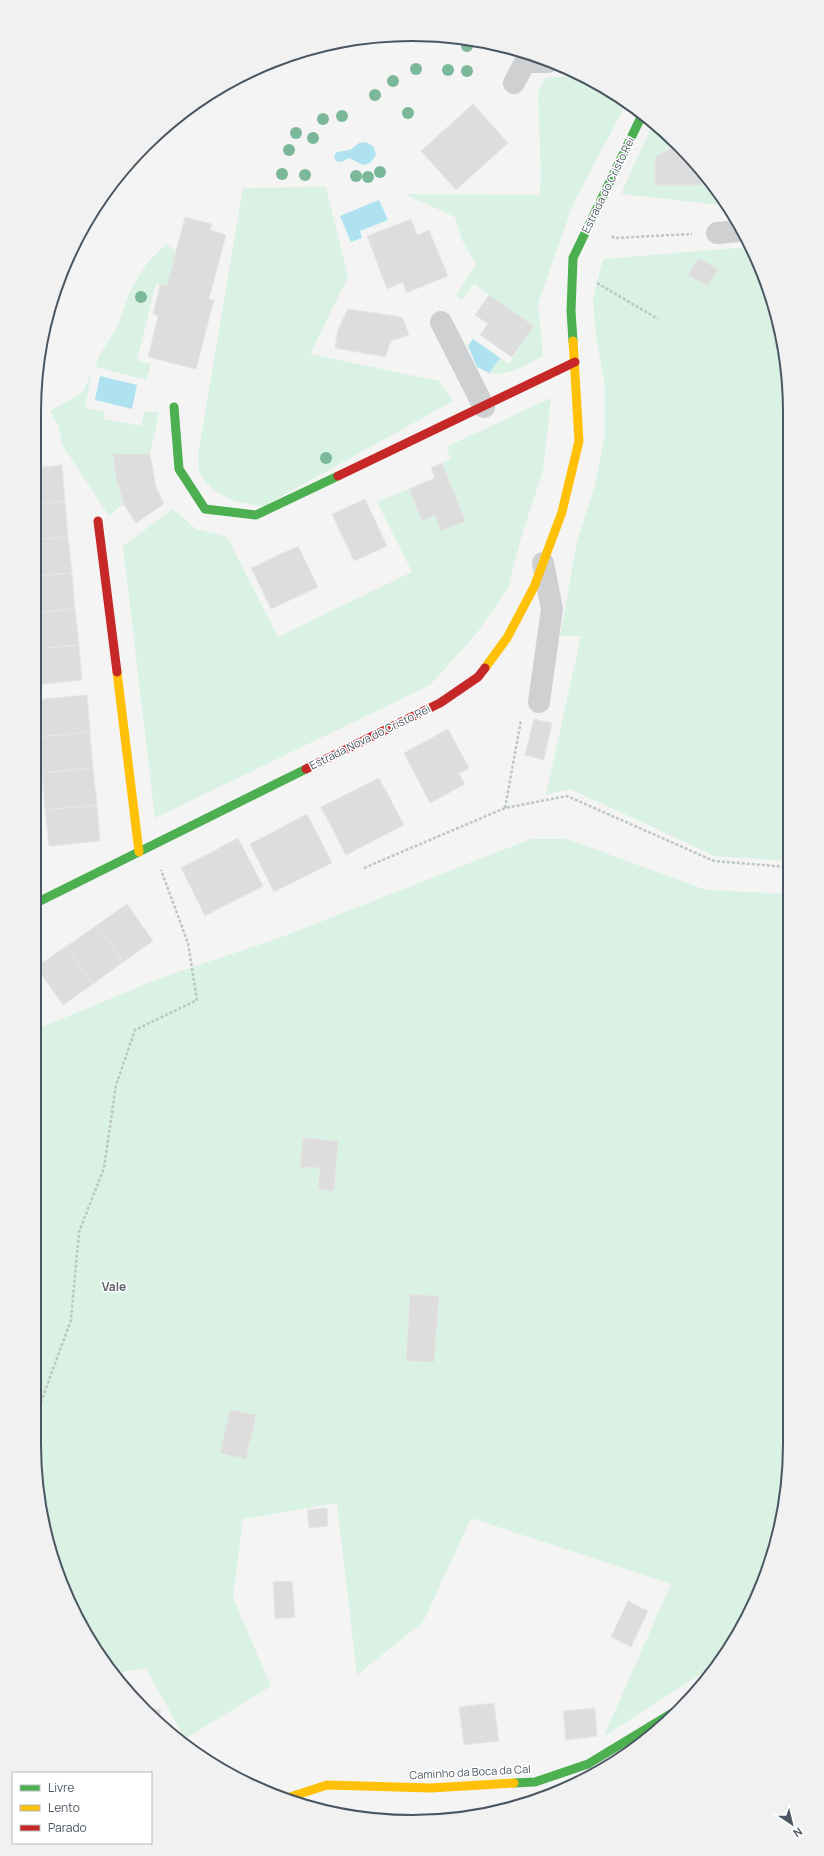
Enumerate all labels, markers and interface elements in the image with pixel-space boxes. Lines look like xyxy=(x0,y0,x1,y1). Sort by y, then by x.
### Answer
street label: Estrada do Cristo Rei xyxy=(578,134,637,235)
street label: Estrada Nova do Cristo Rei xyxy=(307,701,433,772)
district label: Vale xyxy=(102,1278,126,1295)
street label: Caminho da Boca da Cal xyxy=(409,1761,531,1782)
legend xyxy=(12,1772,152,1844)
text: Livre xyxy=(48,1779,74,1796)
text: Lento xyxy=(48,1799,80,1816)
north arrow xyxy=(772,1804,812,1844)
text: Parado xyxy=(48,1819,87,1836)
text: N xyxy=(790,1824,806,1841)

